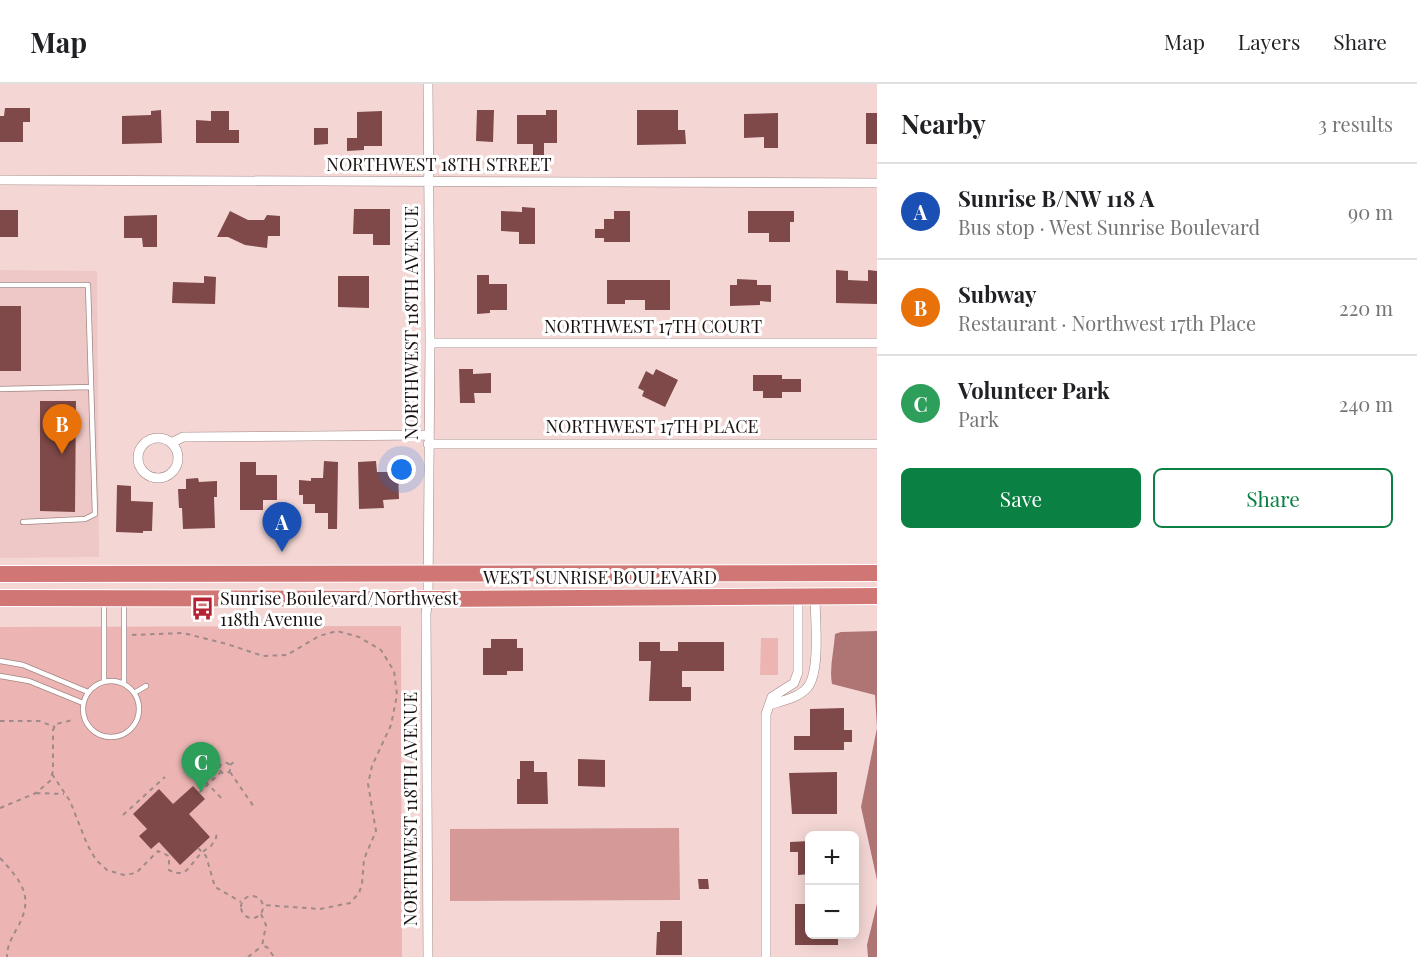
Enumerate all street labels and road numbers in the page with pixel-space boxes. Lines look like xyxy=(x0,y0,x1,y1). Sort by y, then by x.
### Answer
street label: NORTHWEST 18TH STREET xyxy=(326,152,552,176)
street label: NORTHWEST 118TH AVENUE xyxy=(399,206,423,440)
street label: NORTHWEST 17TH COURT xyxy=(544,314,762,338)
street label: NORTHWEST 17TH PLACE xyxy=(545,414,759,438)
street label: WEST SUNRISE BOULEVARD xyxy=(482,565,717,589)
street label: NORTHWEST 118TH AVENUE xyxy=(398,692,422,926)

